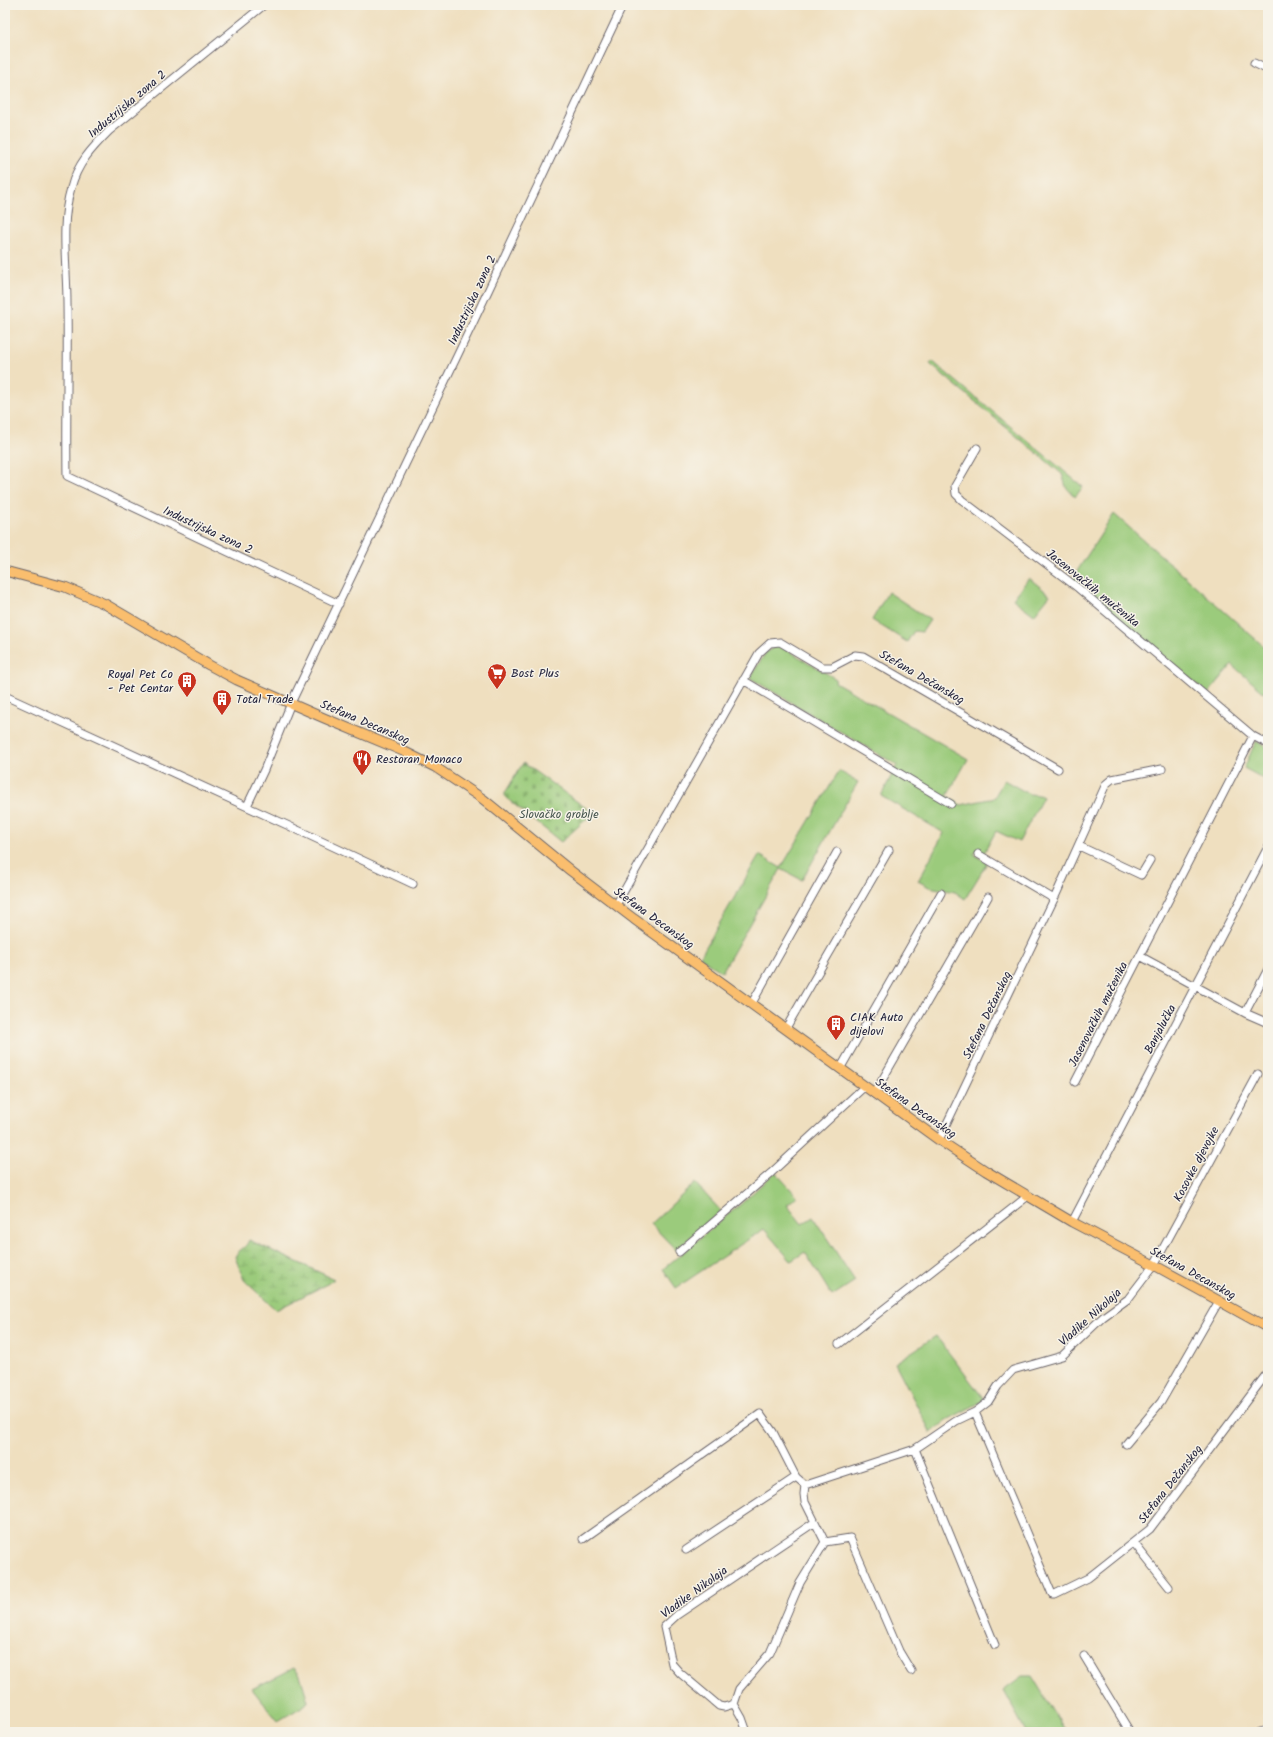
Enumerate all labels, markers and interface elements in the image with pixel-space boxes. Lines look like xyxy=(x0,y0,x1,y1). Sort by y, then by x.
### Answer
street label: Industrijska zona 2 xyxy=(84,66,171,143)
street label: Industrijska zona 2 xyxy=(443,252,502,348)
street label: Industrijska zona 2 xyxy=(160,501,256,560)
street label: Jasenovačkih mučenika xyxy=(1042,545,1144,632)
street label: Stefana Dečanskog xyxy=(876,645,968,710)
supermarket icon: Bost Plus xyxy=(486,662,508,690)
place label: Bost Plus xyxy=(511,664,559,683)
place label: Royal Pet Co - Pet Centar xyxy=(108,665,174,698)
building icon: Royal Pet Co - Pet Centar xyxy=(176,670,198,698)
building icon: Total Trade xyxy=(211,688,233,716)
place label: Total Trade xyxy=(236,690,294,709)
street label: Stefana Decanskog xyxy=(317,695,413,750)
restaurant icon: Restoran Monaco xyxy=(351,748,373,776)
place label: Restoran Monaco xyxy=(376,750,462,769)
park label: Slovačko groblje xyxy=(519,805,599,824)
street label: Stefana Decanskog xyxy=(609,883,698,954)
street label: Jasenovačkih mučenika xyxy=(1064,958,1133,1070)
street label: Stefana Dečanskog xyxy=(958,968,1017,1062)
street label: Banjalučka xyxy=(1139,1001,1182,1057)
place label: CIAK Auto dijelovi xyxy=(850,1008,903,1041)
building icon: CIAK Auto dijelovi xyxy=(825,1013,847,1041)
street label: Stefana Decanskog xyxy=(871,1073,961,1144)
street label: Kosovke djevojke xyxy=(1169,1123,1225,1205)
street label: Stefana Decanskog xyxy=(1146,1242,1240,1305)
street label: Vladike Nikolaja xyxy=(1055,1284,1126,1351)
street label: Stefana Dečanskog xyxy=(1133,1440,1208,1528)
street label: Vladike Nikolaja xyxy=(657,1561,732,1623)

